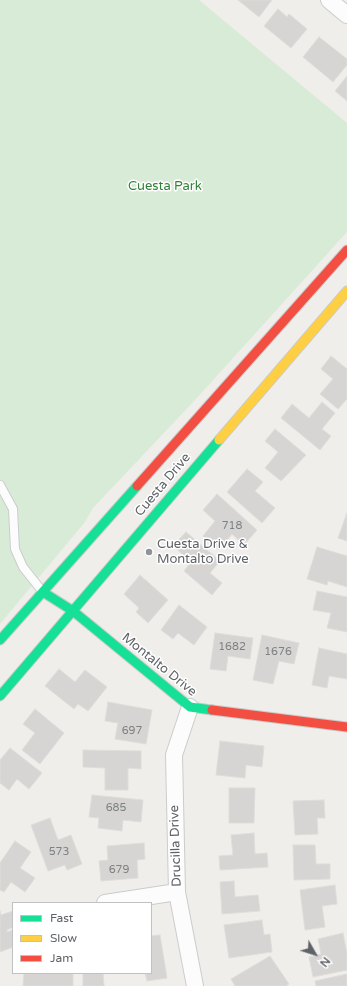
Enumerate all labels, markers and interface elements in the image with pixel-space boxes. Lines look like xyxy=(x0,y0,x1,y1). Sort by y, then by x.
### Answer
park label: Cuesta Park xyxy=(128,179,202,195)
street label: Cuesta Drive xyxy=(132,450,194,520)
house number: 718 xyxy=(222,519,242,533)
place label: Cuesta Drive & Montalto Drive xyxy=(157,537,249,568)
marker: Cuesta Drive & Montalto Drive xyxy=(144,547,154,557)
street label: Montalto Drive xyxy=(118,630,200,700)
house number: 1682 xyxy=(218,640,246,654)
house number: 1676 xyxy=(264,645,292,659)
house number: 697 xyxy=(122,724,142,738)
house number: 685 xyxy=(106,801,126,815)
street label: Drucilla Drive xyxy=(167,805,185,887)
house number: 573 xyxy=(49,845,69,859)
house number: 679 xyxy=(109,863,129,877)
legend xyxy=(12,902,152,974)
text: Fast xyxy=(50,911,73,925)
text: Slow xyxy=(50,931,77,945)
north arrow xyxy=(295,934,335,974)
text: Jam xyxy=(50,951,73,965)
text: N xyxy=(317,954,333,969)

